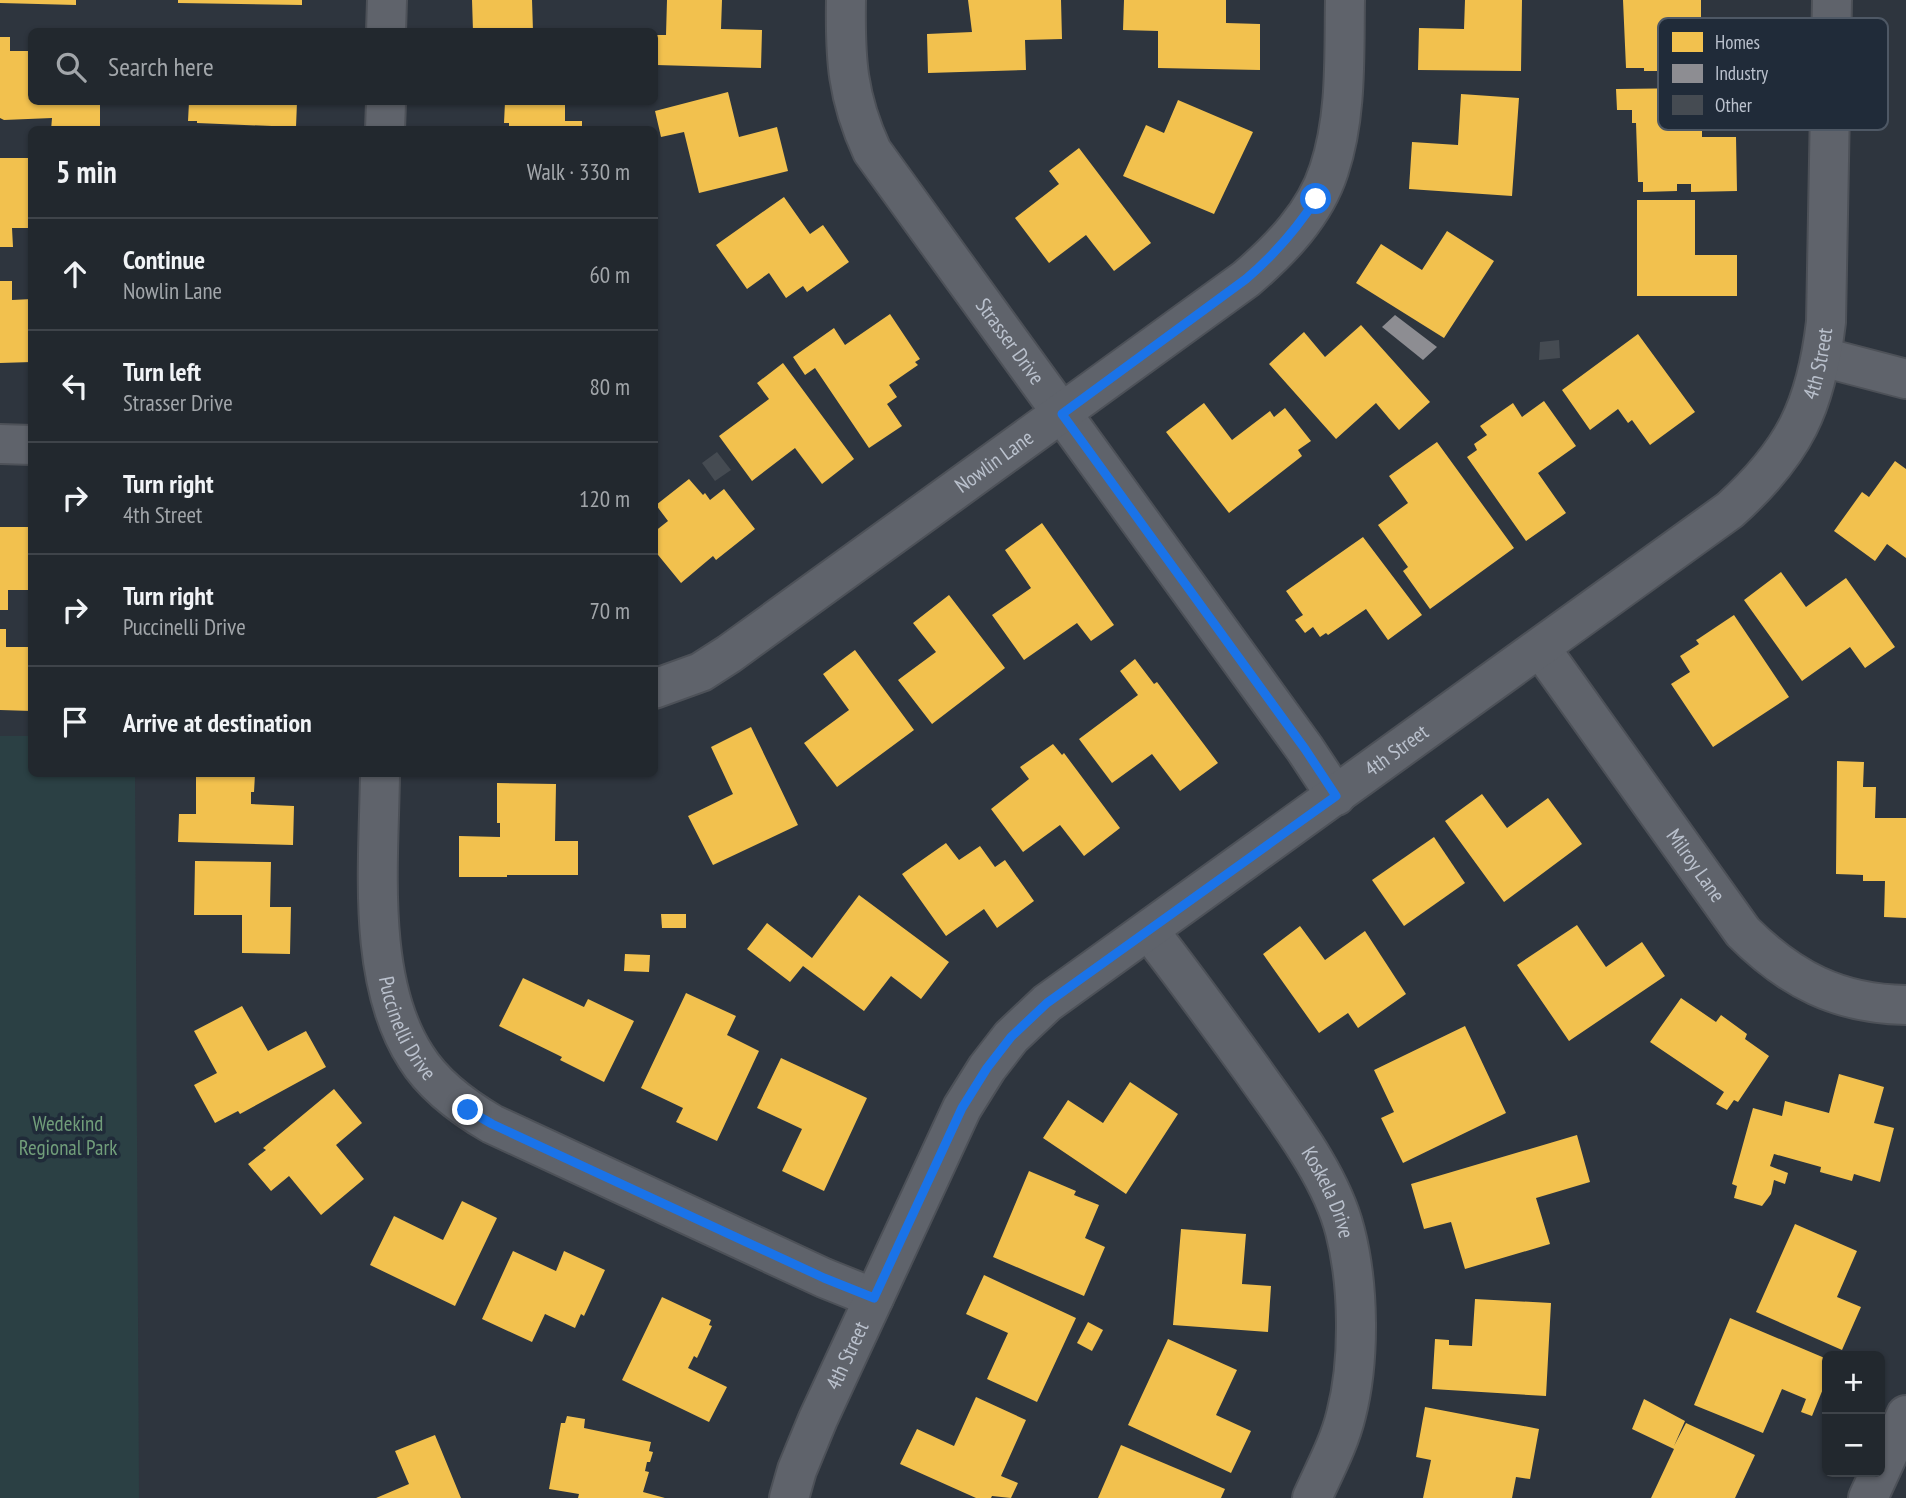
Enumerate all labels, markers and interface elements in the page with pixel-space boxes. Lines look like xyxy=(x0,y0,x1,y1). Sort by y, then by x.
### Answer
legend xyxy=(1658,18,1888,130)
search box xyxy=(28,28,658,105)
text: Homes xyxy=(1715,30,1760,54)
icon: search xyxy=(52,48,90,86)
text: Search here xyxy=(108,50,214,83)
text: Industry xyxy=(1715,61,1769,85)
text: Other xyxy=(1715,93,1753,117)
text: 5 min xyxy=(56,152,117,191)
text: Walk · 330 m xyxy=(527,157,630,186)
route start xyxy=(1300,183,1331,214)
text: Continue xyxy=(123,243,205,276)
icon: ahead xyxy=(56,255,94,293)
text: 60 m xyxy=(589,260,630,289)
text: Nowlin Lane xyxy=(123,276,222,305)
street label: Strasser Drive xyxy=(970,293,1051,390)
street label: 4th Street xyxy=(1797,326,1838,403)
text: Turn left xyxy=(123,355,201,388)
icon: left xyxy=(56,367,94,405)
text: 80 m xyxy=(589,372,630,401)
text: Strasser Drive xyxy=(123,388,233,417)
street label: Nowlin Lane xyxy=(949,424,1039,499)
text: Turn right xyxy=(123,467,214,500)
icon: right xyxy=(56,479,94,517)
text: 120 m xyxy=(579,484,630,513)
text: 4th Street xyxy=(123,500,202,529)
text: Turn right xyxy=(123,579,214,612)
icon: right xyxy=(56,591,94,629)
text: 70 m xyxy=(589,596,630,625)
text: Puccinelli Drive xyxy=(123,612,246,641)
icon: arrive xyxy=(56,703,94,741)
text: Arrive at destination xyxy=(123,706,312,739)
street label: 4th Street xyxy=(1359,718,1434,782)
street label: Milroy Lane xyxy=(1661,823,1731,907)
street label: Puccinelli Drive xyxy=(373,974,442,1086)
route end xyxy=(452,1094,483,1125)
park label: Wedekind Regional Park xyxy=(19,1110,117,1161)
street label: Koskela Drive xyxy=(1296,1141,1360,1241)
street label: 4th Street xyxy=(819,1317,874,1394)
map controls xyxy=(1822,1351,1885,1477)
button: + xyxy=(1822,1351,1885,1414)
button: − xyxy=(1822,1414,1885,1477)

